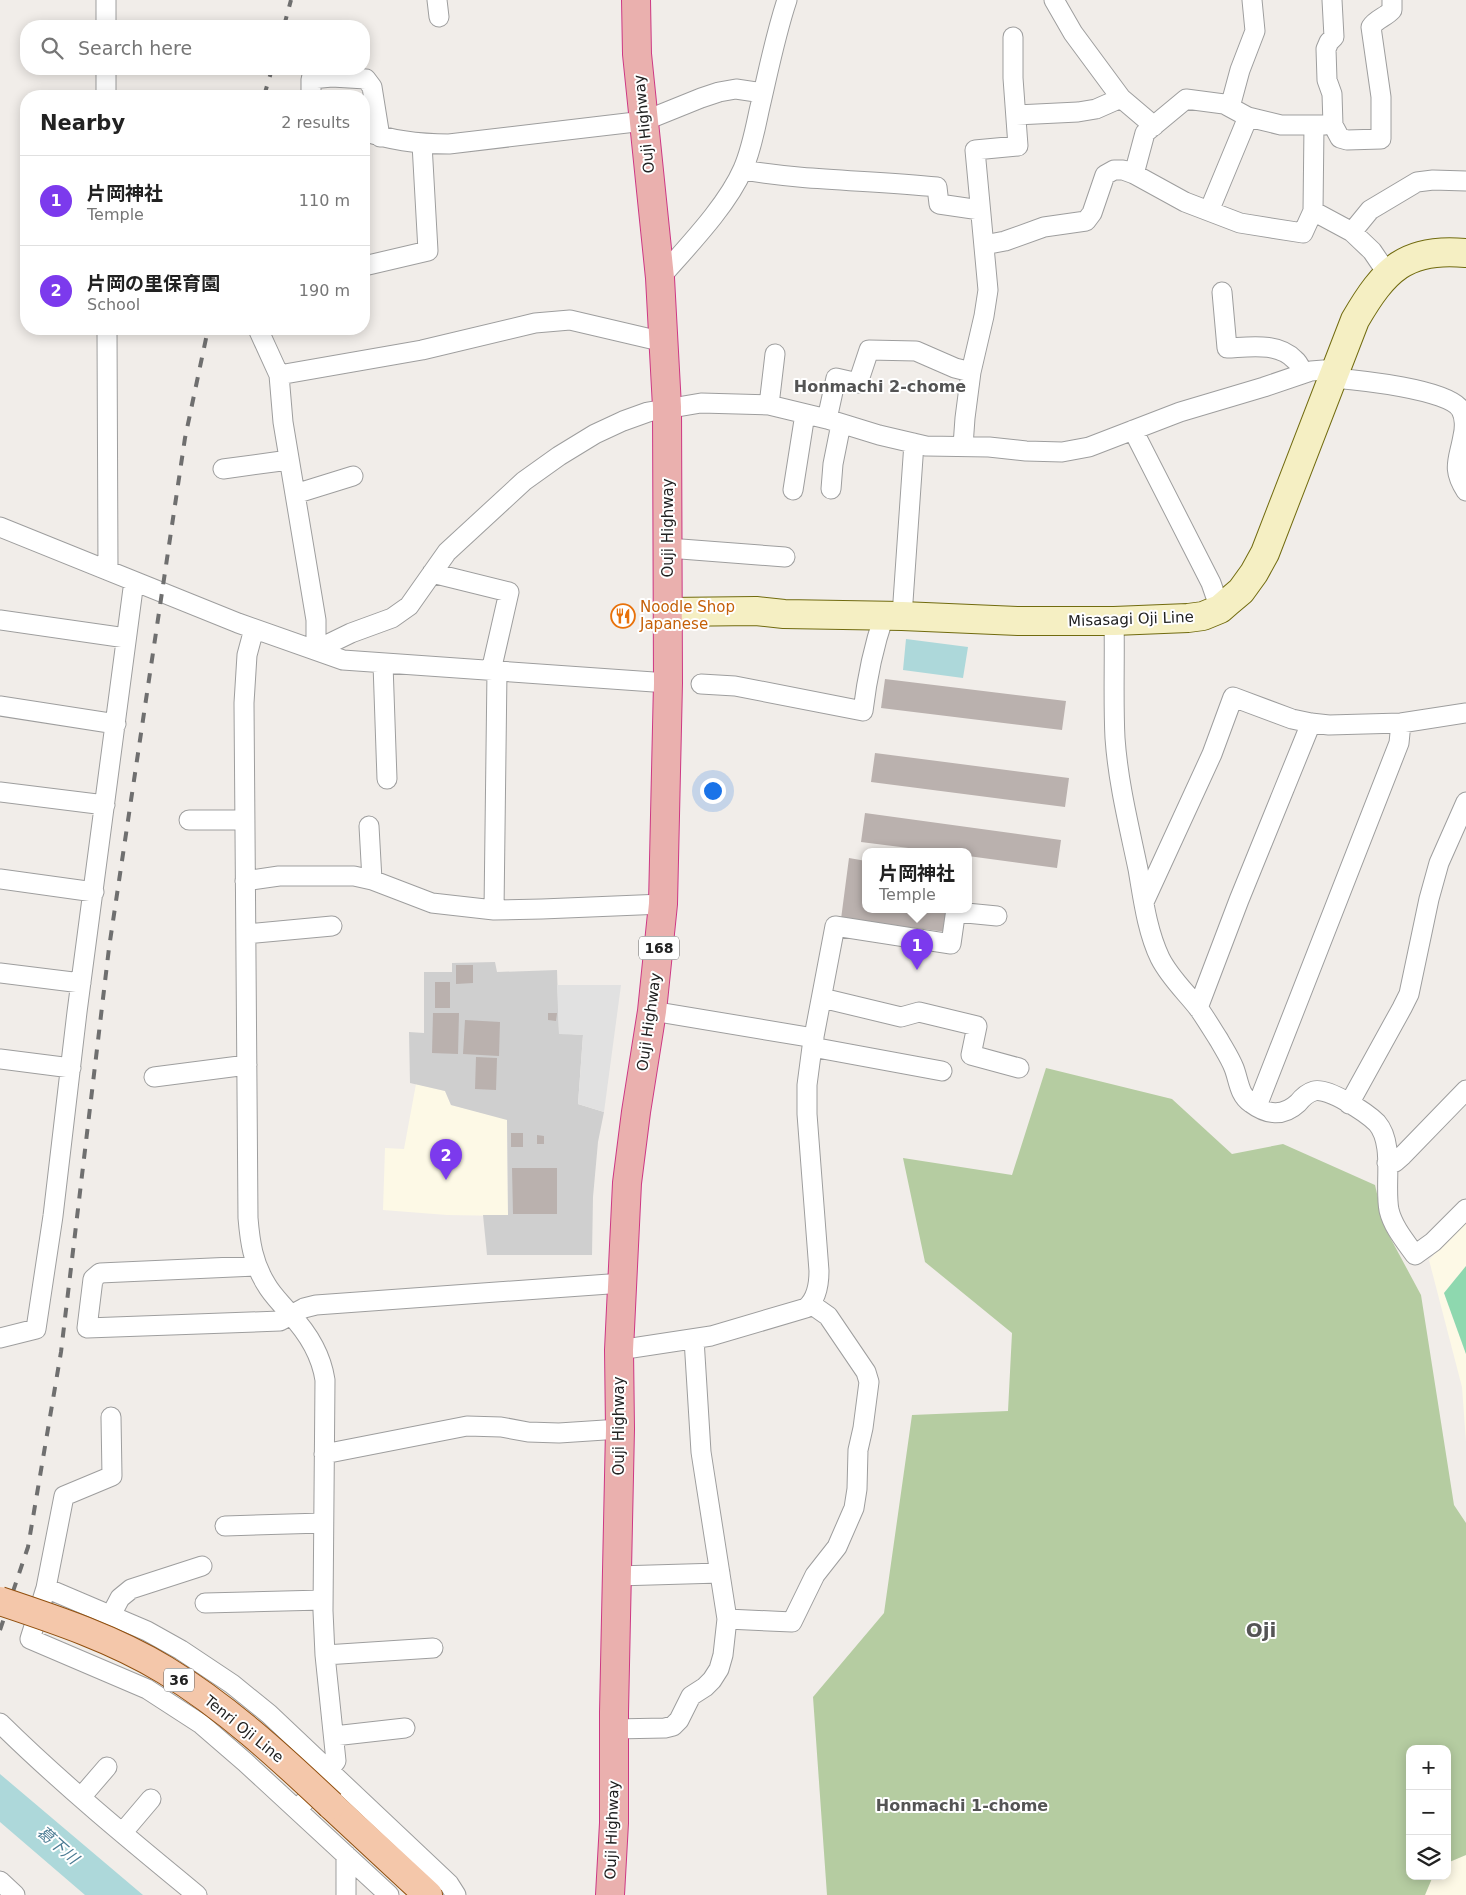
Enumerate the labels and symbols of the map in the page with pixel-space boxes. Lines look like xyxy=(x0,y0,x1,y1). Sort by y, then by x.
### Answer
street label: Ouji Highway xyxy=(630,74,658,174)
district label: Honmachi 2-chome xyxy=(794,377,966,396)
street label: Ouji Highway xyxy=(659,478,677,578)
place label: Noodle Shop Japanese xyxy=(639,598,735,633)
restaurant icon: Noodle Shop Japanese xyxy=(610,603,636,629)
street label: Misasagi Oji Line xyxy=(1068,608,1194,630)
your location xyxy=(700,778,726,804)
pin: 1 xyxy=(901,929,933,970)
road number: 168 xyxy=(639,936,679,960)
street label: Ouji Highway xyxy=(633,971,665,1072)
pin: 2 xyxy=(430,1139,462,1180)
street label: Ouji Highway xyxy=(610,1376,628,1476)
district label: Oji xyxy=(1246,1618,1276,1642)
road number: 36 xyxy=(164,1668,194,1692)
street label: Tenri Oji Line xyxy=(200,1691,287,1766)
street label: Ouji Highway xyxy=(601,1780,623,1880)
district label: Honmachi 1-chome xyxy=(876,1796,1048,1815)
water label: 葛下川 xyxy=(34,1822,84,1869)

